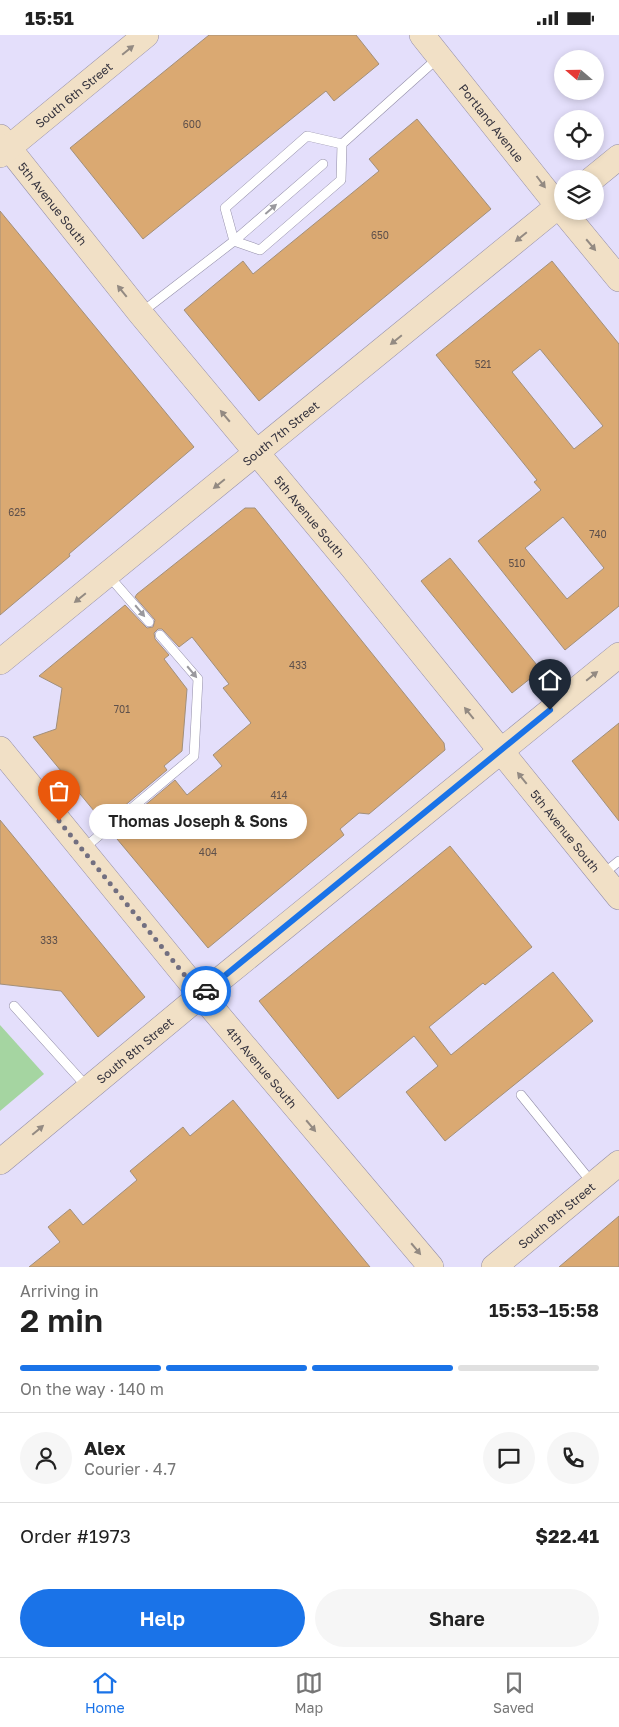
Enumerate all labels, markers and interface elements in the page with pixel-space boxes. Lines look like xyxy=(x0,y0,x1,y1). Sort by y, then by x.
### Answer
text: 15:51 xyxy=(25,6,74,29)
one-way arrow xyxy=(121,45,134,56)
north arrow xyxy=(554,50,604,100)
map controls xyxy=(554,50,604,220)
street label: South 6th Street xyxy=(32,58,115,131)
street label: Portland Avenue xyxy=(456,81,527,165)
button: locate xyxy=(554,110,604,160)
house number: 600 xyxy=(183,118,201,130)
street label: 5th Avenue South xyxy=(15,159,91,248)
button: layers xyxy=(554,170,604,220)
one-way arrow xyxy=(535,175,546,188)
one-way arrow xyxy=(264,203,276,215)
house number: 650 xyxy=(371,229,389,241)
one-way arrow xyxy=(515,231,527,242)
one-way arrow xyxy=(585,239,596,251)
one-way arrow xyxy=(116,285,127,298)
one-way arrow xyxy=(389,335,402,346)
house number: 521 xyxy=(475,358,491,370)
street label: South 7th Street xyxy=(239,397,322,469)
one-way arrow xyxy=(219,411,231,423)
street label: 5th Avenue South xyxy=(271,473,348,560)
one-way arrow xyxy=(213,479,226,490)
house number: 625 xyxy=(8,506,26,518)
house number: 740 xyxy=(589,528,607,540)
house number: 510 xyxy=(509,557,525,569)
one-way arrow xyxy=(74,592,87,603)
one-way arrow xyxy=(134,605,146,617)
house number: 433 xyxy=(289,659,307,671)
pin xyxy=(529,659,571,710)
one-way arrow xyxy=(186,666,197,678)
icon: home xyxy=(536,666,564,694)
one-way arrow xyxy=(585,671,598,682)
house number: 701 xyxy=(114,703,130,715)
one-way arrow xyxy=(464,706,475,719)
pin xyxy=(38,770,80,821)
one-way arrow xyxy=(516,772,527,785)
icon: bag xyxy=(45,777,73,805)
street label: 5th Avenue South xyxy=(527,786,603,875)
house number: 414 xyxy=(270,789,288,801)
callout: Thomas Joseph & Sons xyxy=(89,803,306,839)
text: Thomas Joseph & Sons xyxy=(108,811,288,831)
house number: 404 xyxy=(199,846,217,858)
house number: 333 xyxy=(40,934,58,946)
courier xyxy=(181,966,231,1016)
icon: car xyxy=(192,977,220,1005)
street label: South 8th Street xyxy=(93,1014,176,1086)
street label: 4th Avenue South xyxy=(223,1023,301,1111)
one-way arrow xyxy=(306,1119,317,1132)
one-way arrow xyxy=(31,1125,44,1136)
street label: South 9th Street xyxy=(515,1179,598,1251)
one-way arrow xyxy=(411,1243,422,1256)
text: Arriving in xyxy=(20,1281,99,1301)
text: 15:53–15:58 xyxy=(489,1298,599,1321)
text: 2 min xyxy=(20,1301,103,1339)
text: On the way · 140 m xyxy=(20,1379,164,1399)
button: person xyxy=(20,1432,72,1484)
button: chat xyxy=(483,1432,535,1484)
button: phone xyxy=(547,1432,599,1484)
text: Alex xyxy=(84,1436,125,1459)
text: Courier · 4.7 xyxy=(84,1459,176,1479)
text: Order #1973 xyxy=(20,1524,131,1547)
text: $22.41 xyxy=(535,1524,599,1547)
button: Help xyxy=(20,1589,305,1647)
button: Share xyxy=(315,1589,599,1647)
tab: Home xyxy=(85,1669,125,1716)
tab: Map xyxy=(295,1669,323,1716)
tab: Saved xyxy=(493,1669,534,1716)

